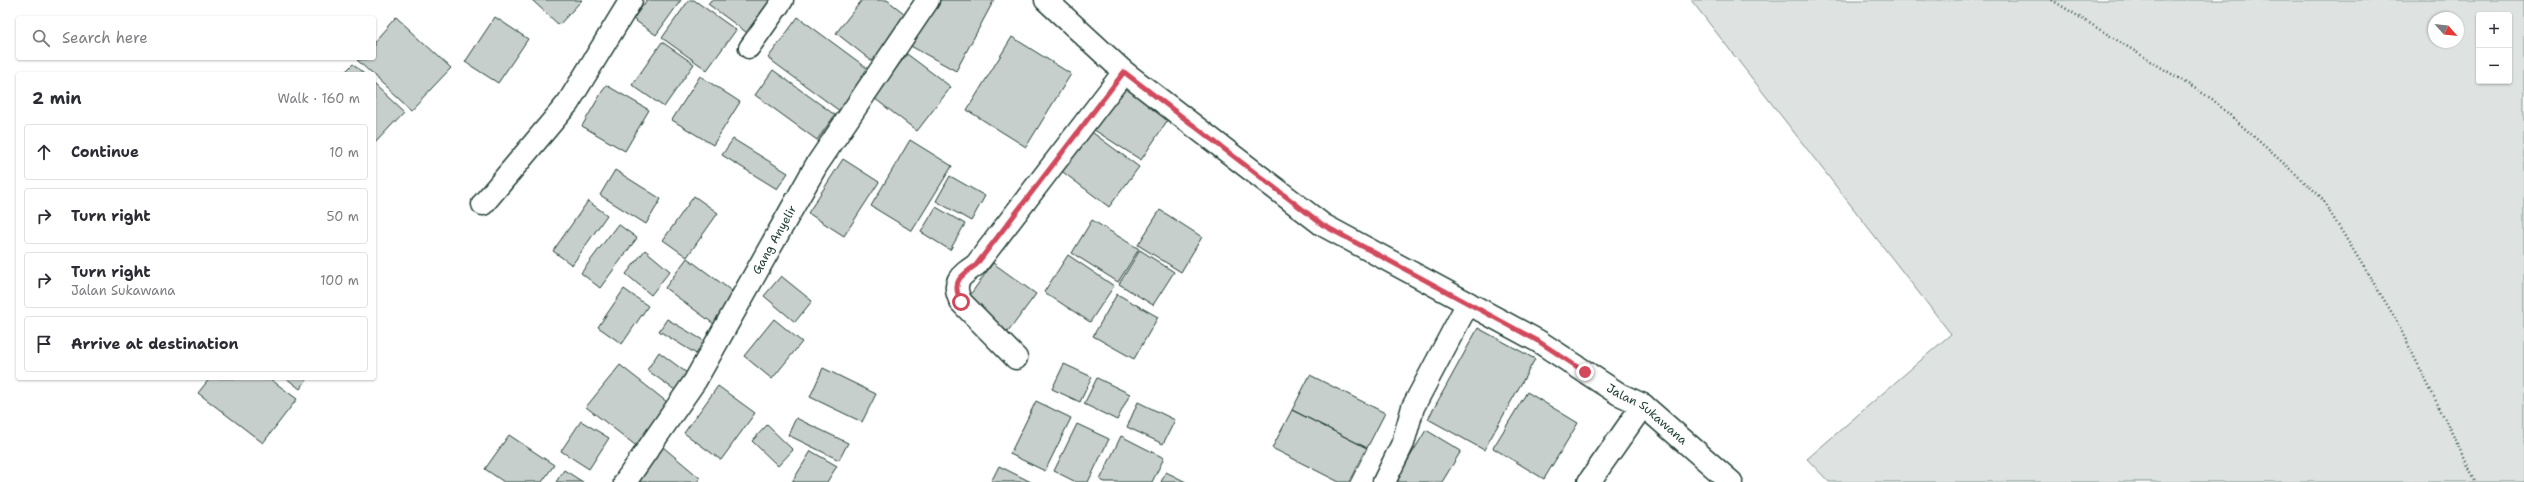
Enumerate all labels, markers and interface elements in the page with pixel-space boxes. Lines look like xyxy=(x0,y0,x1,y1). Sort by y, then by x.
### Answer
north arrow xyxy=(2428,12,2464,48)
map controls xyxy=(2476,12,2512,84)
button: + xyxy=(2476,12,2512,48)
search box xyxy=(16,16,376,60)
icon: search xyxy=(30,27,52,49)
text: Search here xyxy=(62,28,148,48)
button: − xyxy=(2476,48,2512,84)
text: 2 min xyxy=(32,87,82,109)
text: Walk · 160 m xyxy=(278,90,360,107)
icon: ahead xyxy=(33,141,55,163)
text: Continue xyxy=(71,142,139,162)
text: 10 m xyxy=(329,144,359,161)
street label: Gang Anyelir xyxy=(749,202,801,277)
icon: right xyxy=(33,205,55,227)
text: Turn right xyxy=(71,206,151,226)
text: 50 m xyxy=(326,208,359,225)
text: Turn right xyxy=(71,262,151,282)
icon: right xyxy=(33,269,55,291)
text: 100 m xyxy=(320,272,359,289)
text: Jalan Sukawana xyxy=(71,282,175,299)
route start xyxy=(952,293,970,311)
icon: arrive xyxy=(33,333,55,355)
text: Arrive at destination xyxy=(71,334,239,354)
route end xyxy=(1576,363,1594,381)
street label: Jalan Sukawana xyxy=(1603,380,1691,449)

